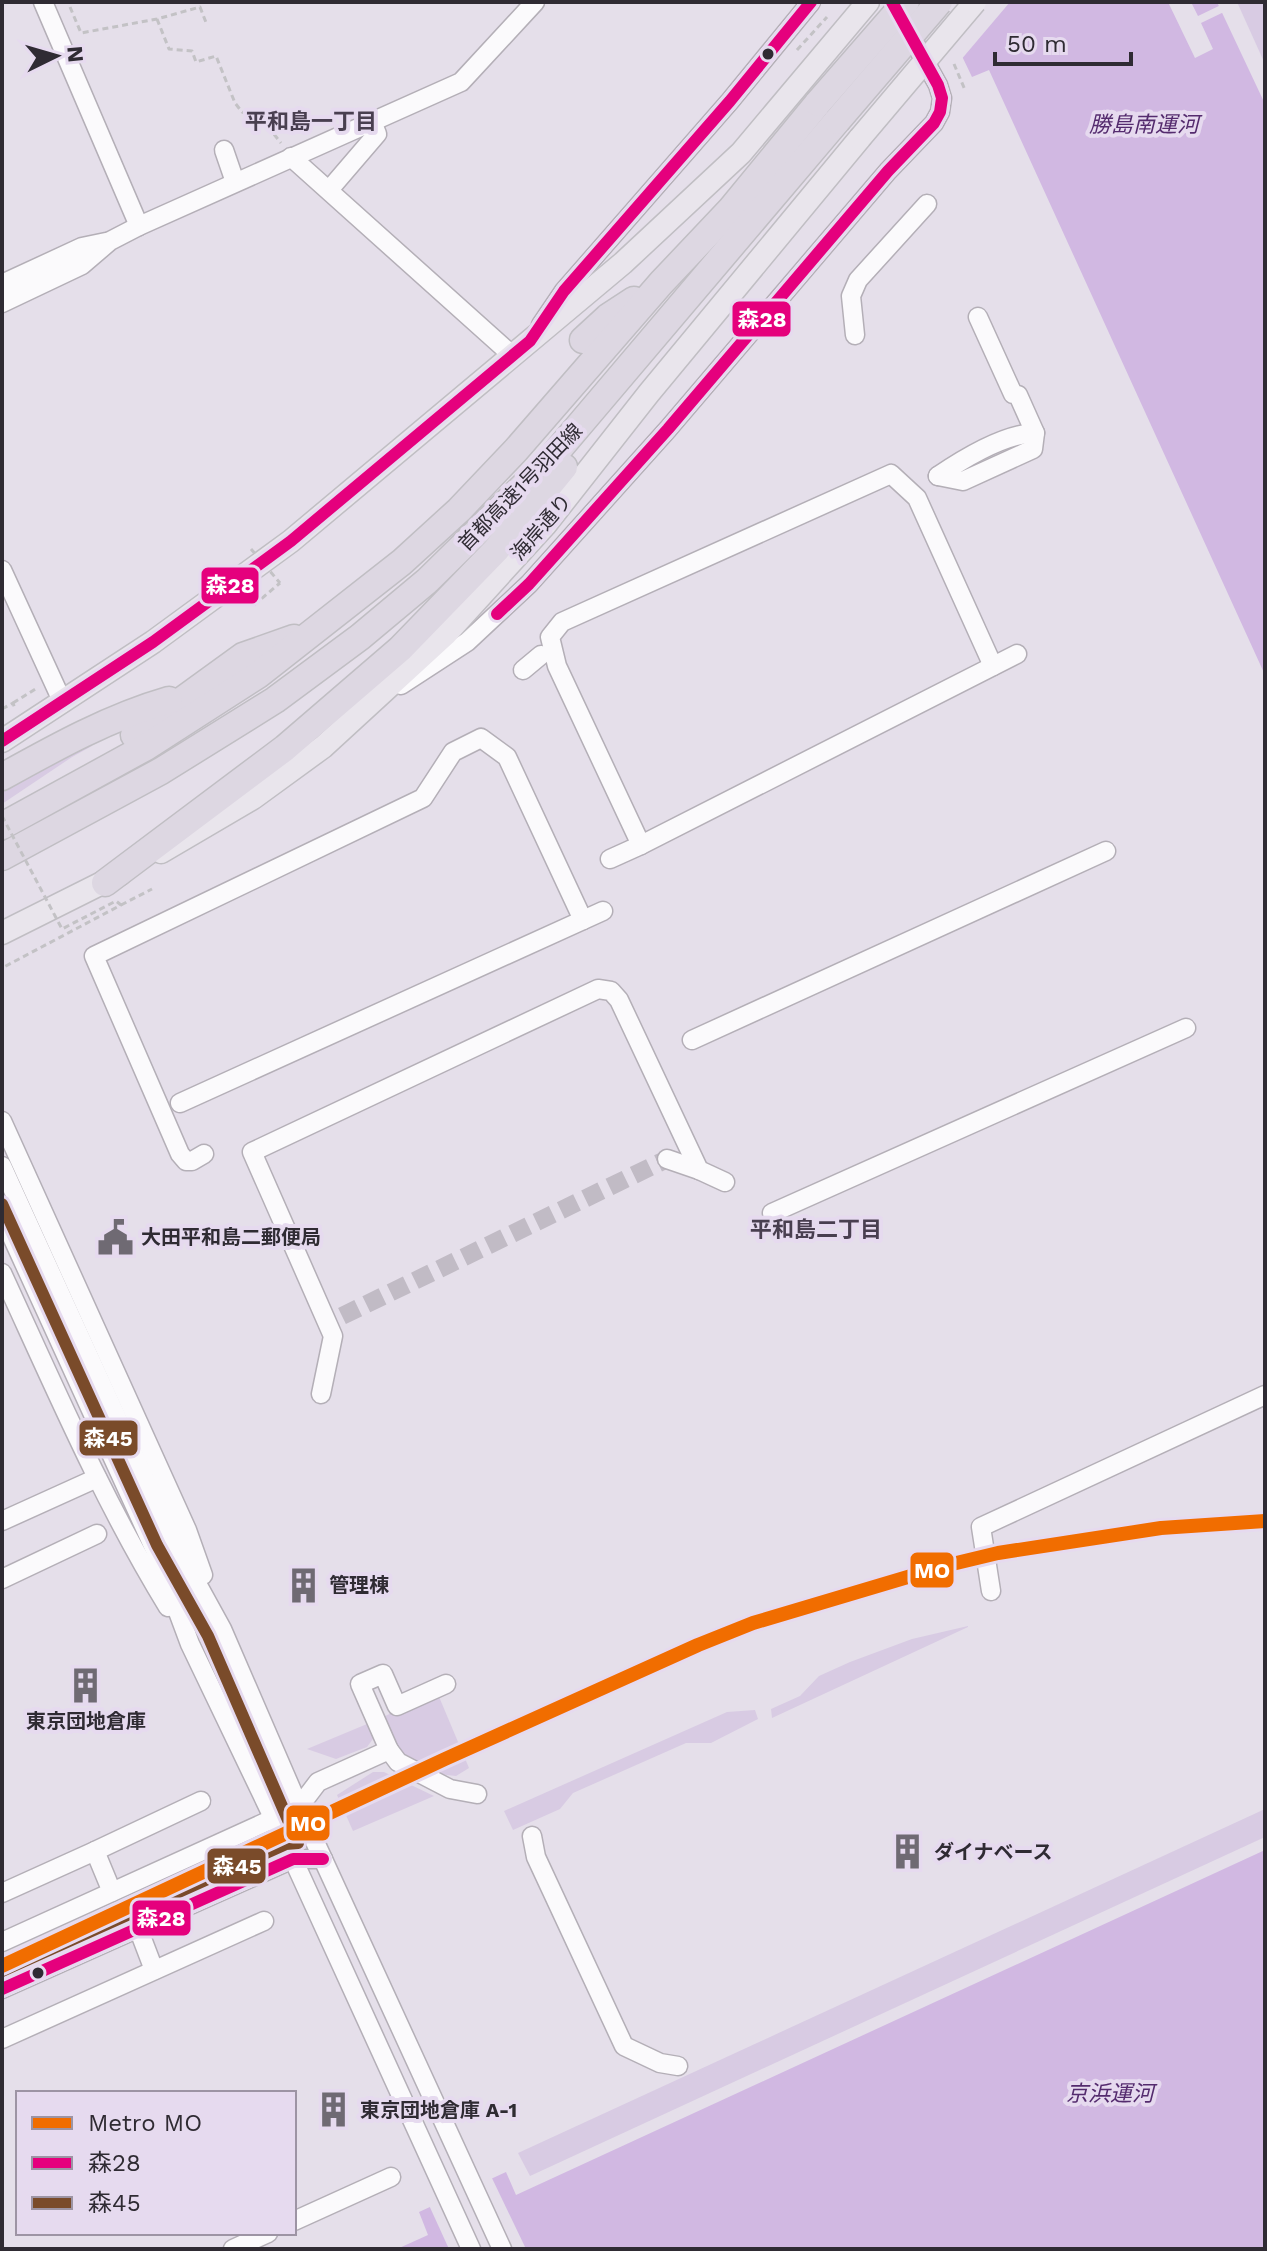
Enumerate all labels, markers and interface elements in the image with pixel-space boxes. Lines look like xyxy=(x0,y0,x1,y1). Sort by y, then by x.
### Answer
north arrow xyxy=(16,16,96,96)
scale bar xyxy=(995,16,1131,66)
text: 50 m xyxy=(1007,30,1067,58)
text: N xyxy=(62,45,89,64)
unlabelled marker xyxy=(760,46,776,62)
district label: 平和島一丁目 xyxy=(245,109,377,134)
water label: 勝島南運河 xyxy=(1089,112,1203,137)
line badge: 森28 xyxy=(731,300,792,338)
text: 森28 xyxy=(738,307,786,332)
street label: 首都高速1号羽田線 xyxy=(453,418,587,556)
street label: 海岸通り xyxy=(506,489,576,565)
line badge: 森28 xyxy=(200,566,260,605)
text: 森28 xyxy=(206,573,254,598)
district label: 平和島二丁目 xyxy=(750,1217,882,1242)
public building icon: 大田平和島二郵便局 xyxy=(96,1218,134,1256)
place label: 大田平和島二郵便局 xyxy=(141,1225,321,1249)
line badge: 森45 xyxy=(78,1419,139,1457)
text: 森45 xyxy=(83,1426,133,1451)
line badge: MO xyxy=(909,1551,955,1589)
text: MO xyxy=(914,1558,950,1583)
building icon: 管理棟 xyxy=(284,1566,322,1604)
place label: 管理棟 xyxy=(329,1573,389,1597)
building icon: 東京団地倉庫 xyxy=(67,1667,105,1705)
place label: 東京団地倉庫 xyxy=(26,1709,146,1733)
line badge: MO xyxy=(285,1804,331,1842)
text: MO xyxy=(290,1811,326,1836)
building icon: ダイナベース xyxy=(889,1833,927,1871)
place label: ダイナベース xyxy=(934,1840,1053,1864)
line badge: 森45 xyxy=(206,1847,267,1885)
text: 森45 xyxy=(212,1854,262,1879)
line badge: 森28 xyxy=(131,1899,192,1937)
text: 森28 xyxy=(137,1906,185,1931)
unlabelled marker xyxy=(30,1965,46,1981)
water label: 京浜運河 xyxy=(1066,2081,1158,2106)
legend xyxy=(16,2091,296,2235)
building icon: 東京団地倉庫 A-1 xyxy=(315,2091,353,2129)
place label: 東京団地倉庫 A-1 xyxy=(360,2098,517,2122)
text: Metro MO xyxy=(88,2109,202,2137)
text: 森28 xyxy=(88,2149,141,2177)
text: 森45 xyxy=(88,2189,141,2217)

